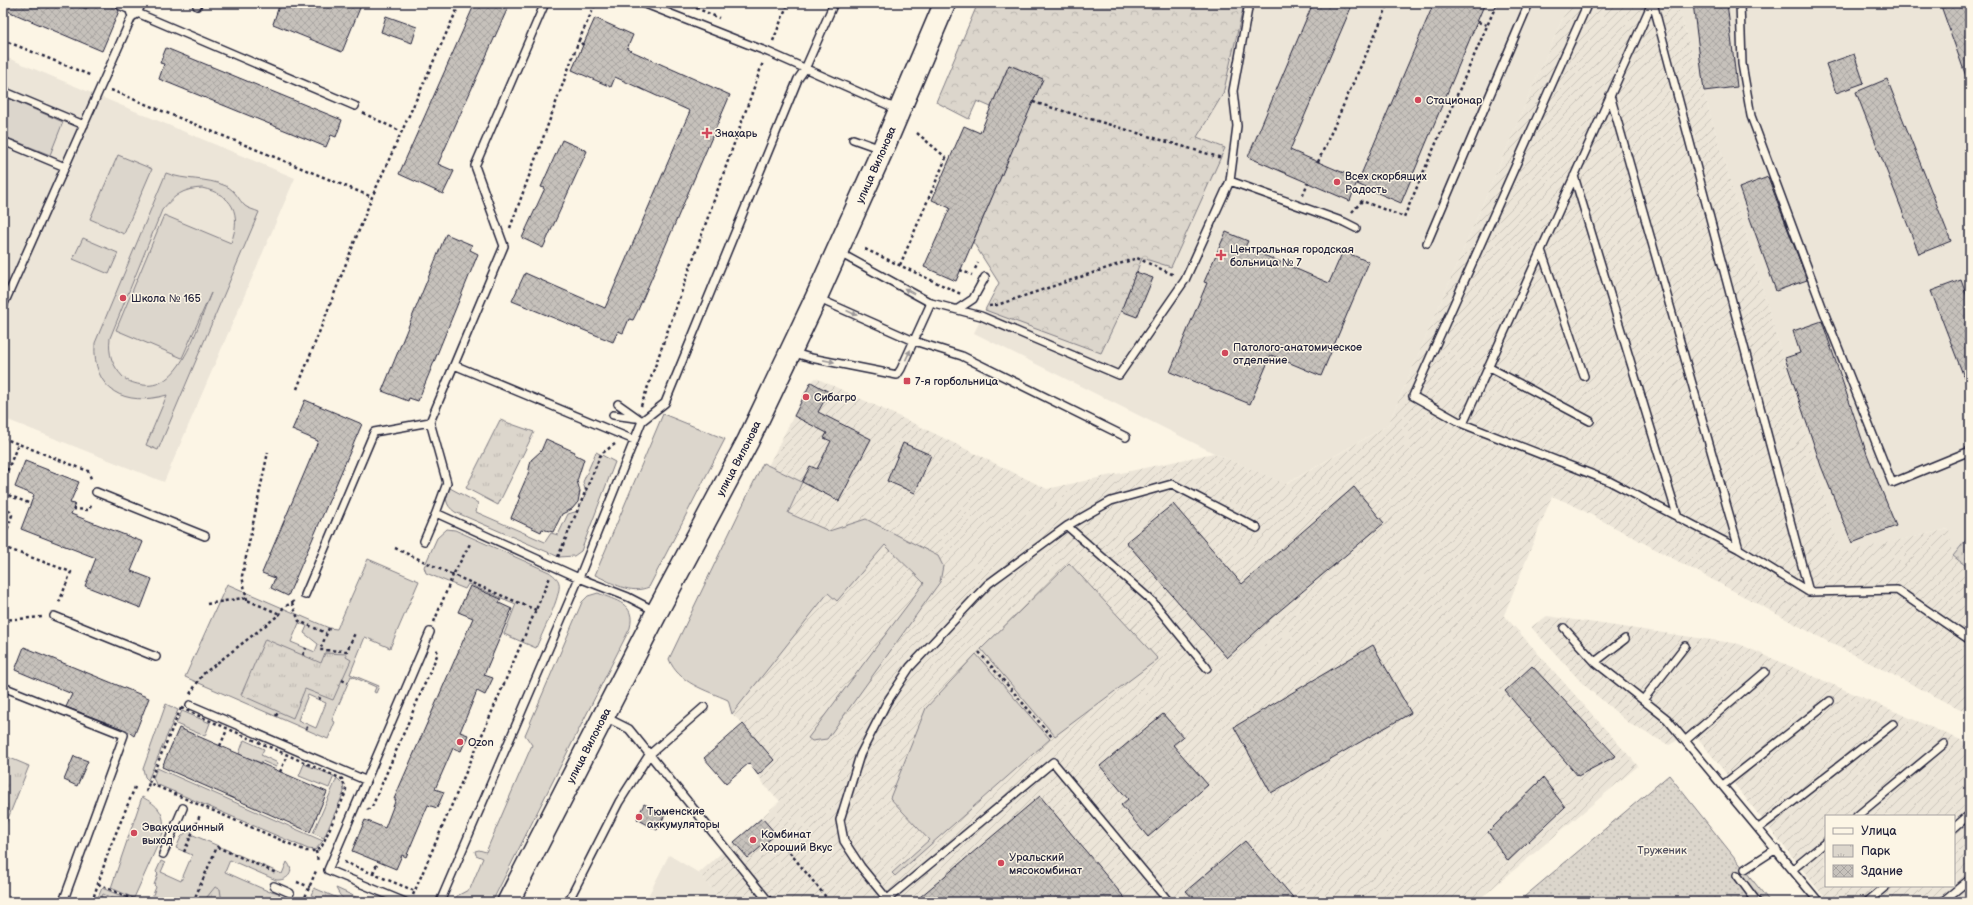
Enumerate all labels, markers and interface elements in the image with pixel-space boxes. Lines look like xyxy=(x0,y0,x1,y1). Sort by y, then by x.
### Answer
place label: Стационар xyxy=(1426,94,1483,107)
marker: Стационар xyxy=(1413,95,1423,105)
street label: улица Вилонова xyxy=(853,124,899,205)
place label: Знахарь xyxy=(715,127,758,140)
marker: Знахарь xyxy=(702,128,712,138)
place label: Всех скорбящих Радость xyxy=(1345,170,1427,196)
marker: Всех скорбящих Радость xyxy=(1332,177,1342,187)
place label: Центральная городская больница № 7 xyxy=(1230,243,1354,269)
marker: Центральная городская больница № 7 xyxy=(1215,249,1227,261)
one-way arrow xyxy=(903,288,914,294)
place label: Школа № 165 xyxy=(131,292,201,305)
marker: Школа № 165 xyxy=(118,293,128,303)
one-way arrow xyxy=(847,310,858,316)
place label: Патолого-анатомическое отделение xyxy=(1233,341,1362,367)
marker: Патолого-анатомическое отделение xyxy=(1220,348,1230,358)
one-way arrow xyxy=(905,350,911,361)
one-way arrow xyxy=(823,359,835,365)
place label: 7-я горбольница xyxy=(915,375,999,388)
marker: 7-я горбольница xyxy=(902,376,912,386)
place label: Сибагро xyxy=(814,391,857,404)
marker: Сибагро xyxy=(801,392,811,402)
street label: улица Вилонова xyxy=(714,418,763,498)
street label: улица Вилонова xyxy=(564,705,613,785)
place label: Ozon xyxy=(468,736,494,749)
marker: Ozon xyxy=(455,737,465,747)
place label: Тюменские аккумуляторы xyxy=(647,805,720,831)
marker: Тюменские аккумуляторы xyxy=(634,812,644,822)
legend xyxy=(1825,815,1955,887)
place label: Эвакуационный выход xyxy=(142,821,224,847)
text: Улица xyxy=(1861,824,1897,839)
marker: Эвакуационный выход xyxy=(129,828,139,838)
place label: Комбинат Хороший Вкус xyxy=(761,828,833,854)
marker: Комбинат Хороший Вкус xyxy=(748,835,758,845)
park label: Труженик xyxy=(1637,844,1687,857)
text: Парк xyxy=(1861,844,1891,859)
place label: Уральский мясокомбинат xyxy=(1009,851,1082,877)
marker: Уральский мясокомбинат xyxy=(996,858,1006,868)
text: Здание xyxy=(1861,864,1903,879)

